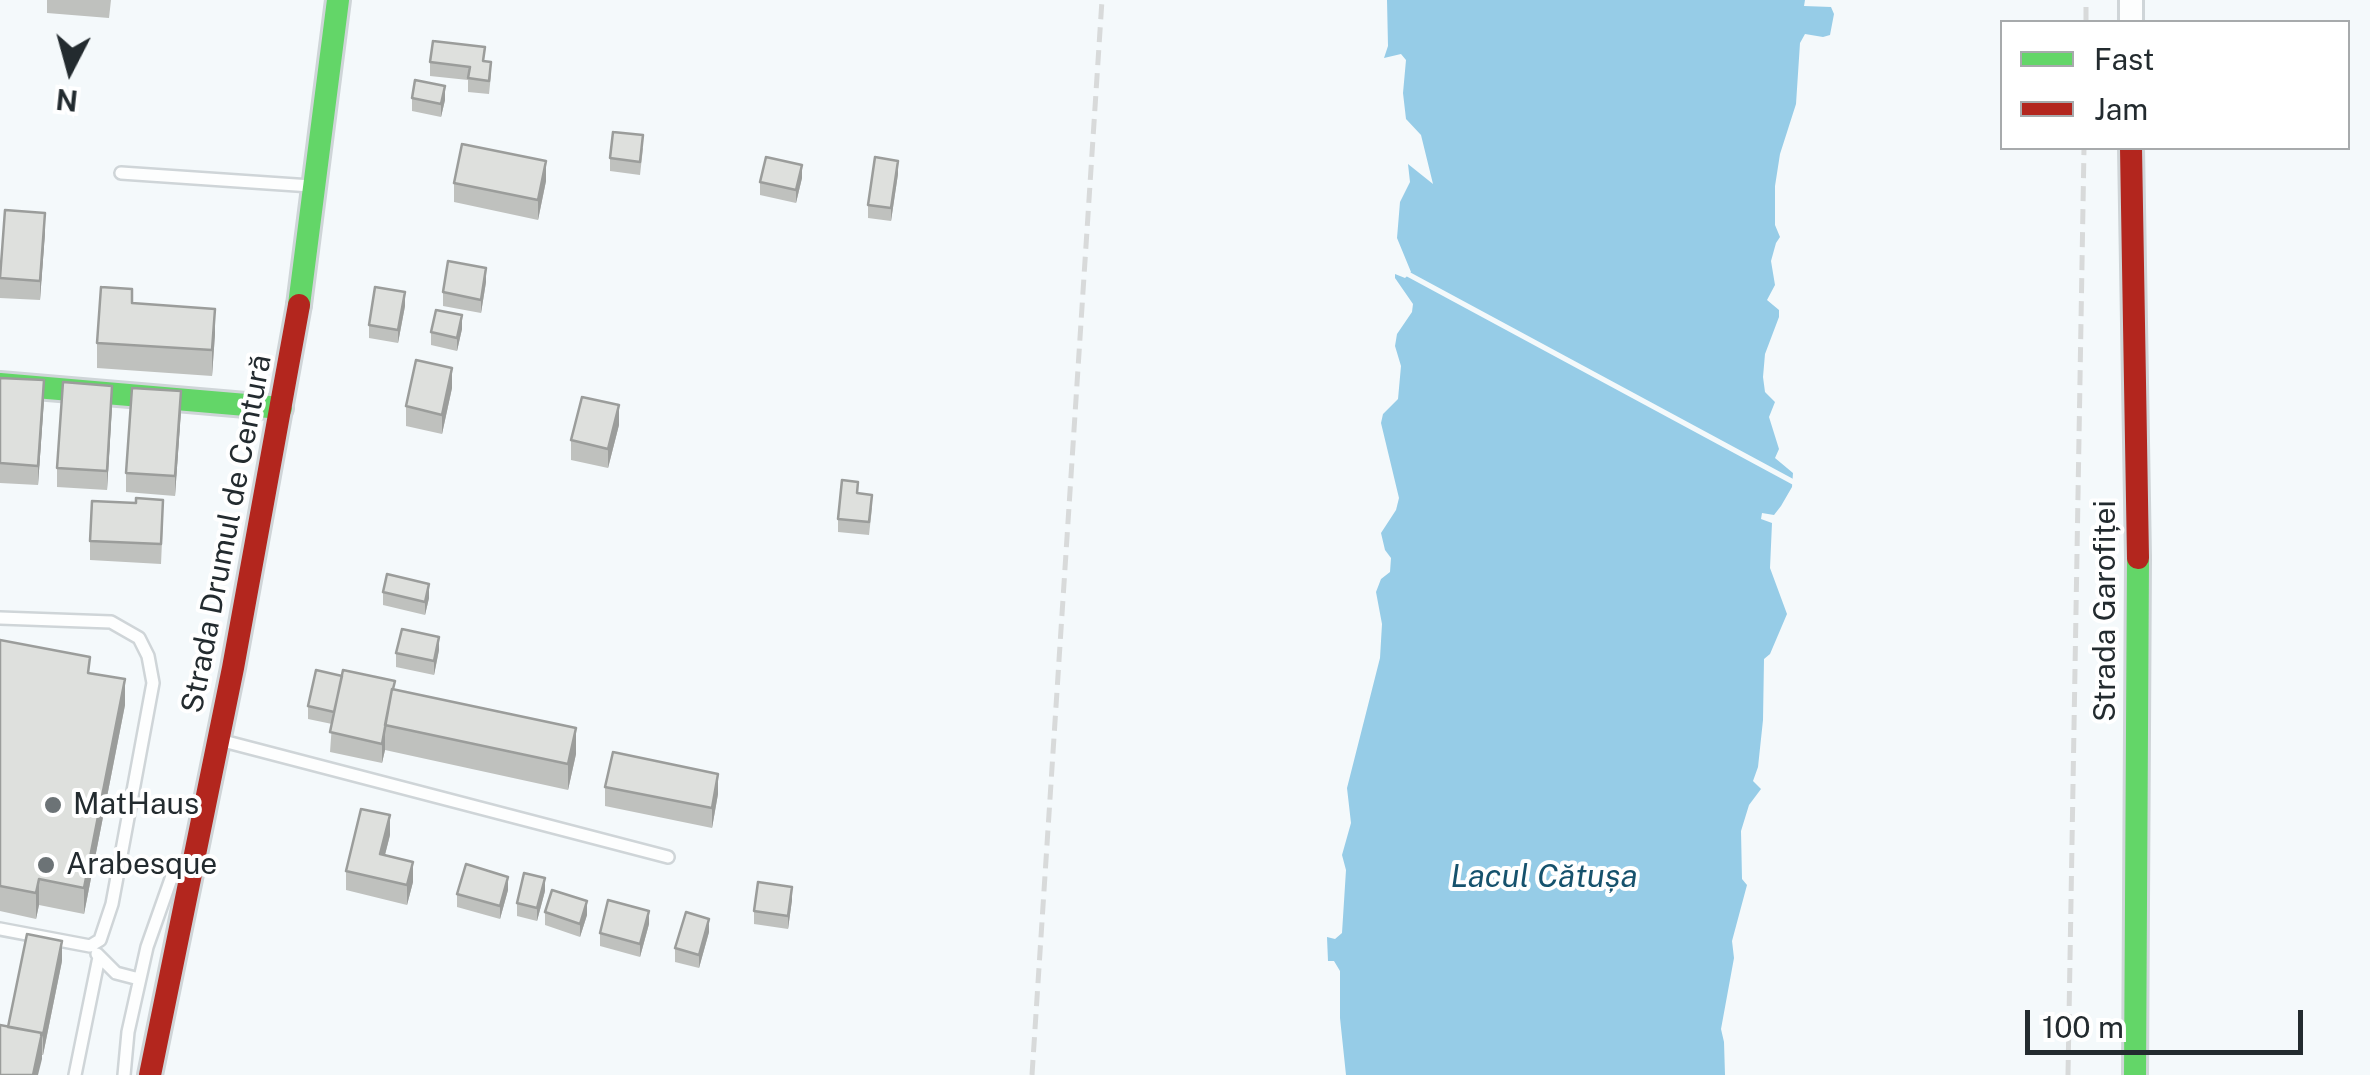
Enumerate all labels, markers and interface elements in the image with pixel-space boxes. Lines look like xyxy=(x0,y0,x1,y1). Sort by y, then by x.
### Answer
north arrow xyxy=(20,20,120,120)
legend xyxy=(2000,20,2350,150)
text: Fast xyxy=(2094,41,2154,77)
text: N xyxy=(54,83,79,118)
text: Jam xyxy=(2094,91,2148,127)
street label: Strada Drumul de Centură xyxy=(175,352,279,716)
street label: Strada Garofiței xyxy=(2088,500,2124,722)
place label: MatHaus xyxy=(73,787,199,823)
marker: MatHaus xyxy=(42,794,64,816)
place label: Arabesque xyxy=(66,847,217,883)
marker: Arabesque xyxy=(35,854,57,876)
water label: Lacul Cătușa xyxy=(1450,858,1638,896)
scale bar xyxy=(2030,990,2308,1052)
text: 100 m xyxy=(2042,1009,2124,1045)

